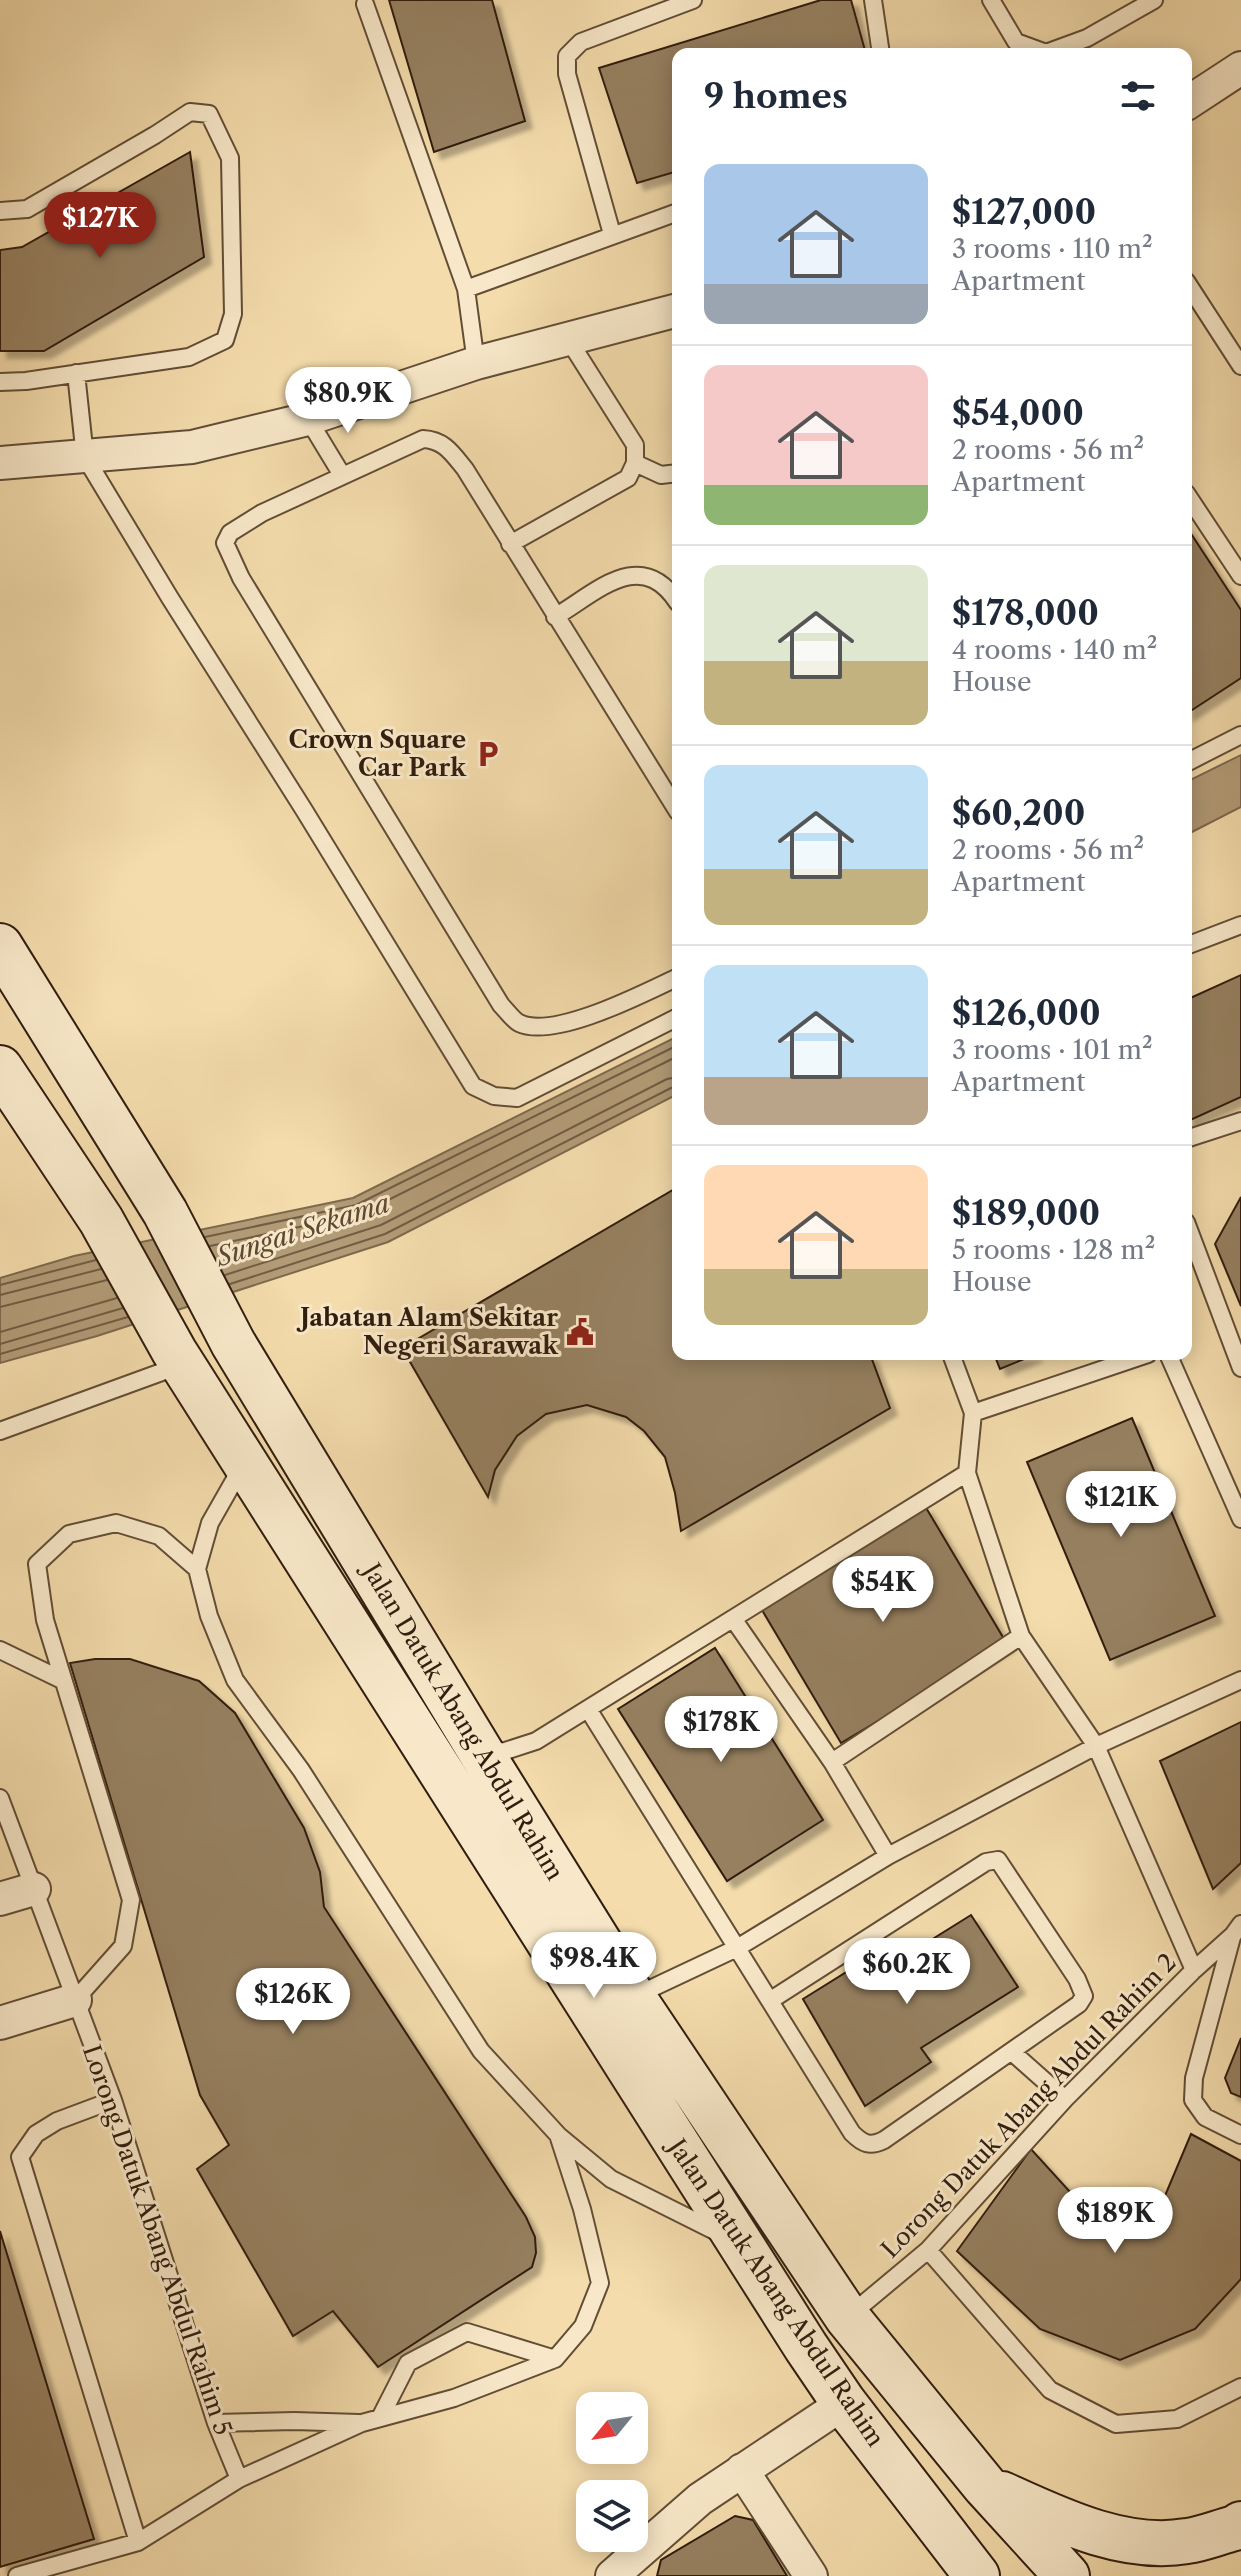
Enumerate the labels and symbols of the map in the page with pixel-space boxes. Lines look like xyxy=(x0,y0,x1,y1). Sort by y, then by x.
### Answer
pin: $127K xyxy=(44,192,156,260)
pin: $80.9K xyxy=(283,367,413,435)
place label: Crown Square Car Park xyxy=(289,725,467,782)
parking icon: Crown Square Car Park xyxy=(473,739,503,769)
water label: Sungai Sekama xyxy=(210,1187,394,1274)
place label: Jabatan Alam Sekitar Negeri Sarawak xyxy=(296,1303,559,1360)
public building icon: Jabatan Alam Sekitar Negeri Sarawak xyxy=(565,1317,595,1347)
pin: $121K xyxy=(1065,1471,1177,1539)
street label: Jalan Datuk Abang Abdul Rahim xyxy=(355,1555,570,1885)
pin: $54K xyxy=(836,1556,930,1624)
pin: $178K xyxy=(665,1696,777,1764)
pin: $98.4K xyxy=(529,1932,659,2000)
pin: $60.2K xyxy=(842,1938,972,2006)
street label: Lorong Datuk Abang Abdul Rahim 2 xyxy=(875,1948,1182,2264)
pin: $126K xyxy=(237,1968,349,2036)
street label: Lorong Datuk Abang Abdul Rahim 5 xyxy=(77,2041,238,2439)
street label: Jalan Datuk Abang Abdul Rahim xyxy=(660,2130,890,2452)
pin: $189K xyxy=(1059,2187,1171,2255)
north arrow xyxy=(576,2392,648,2464)

